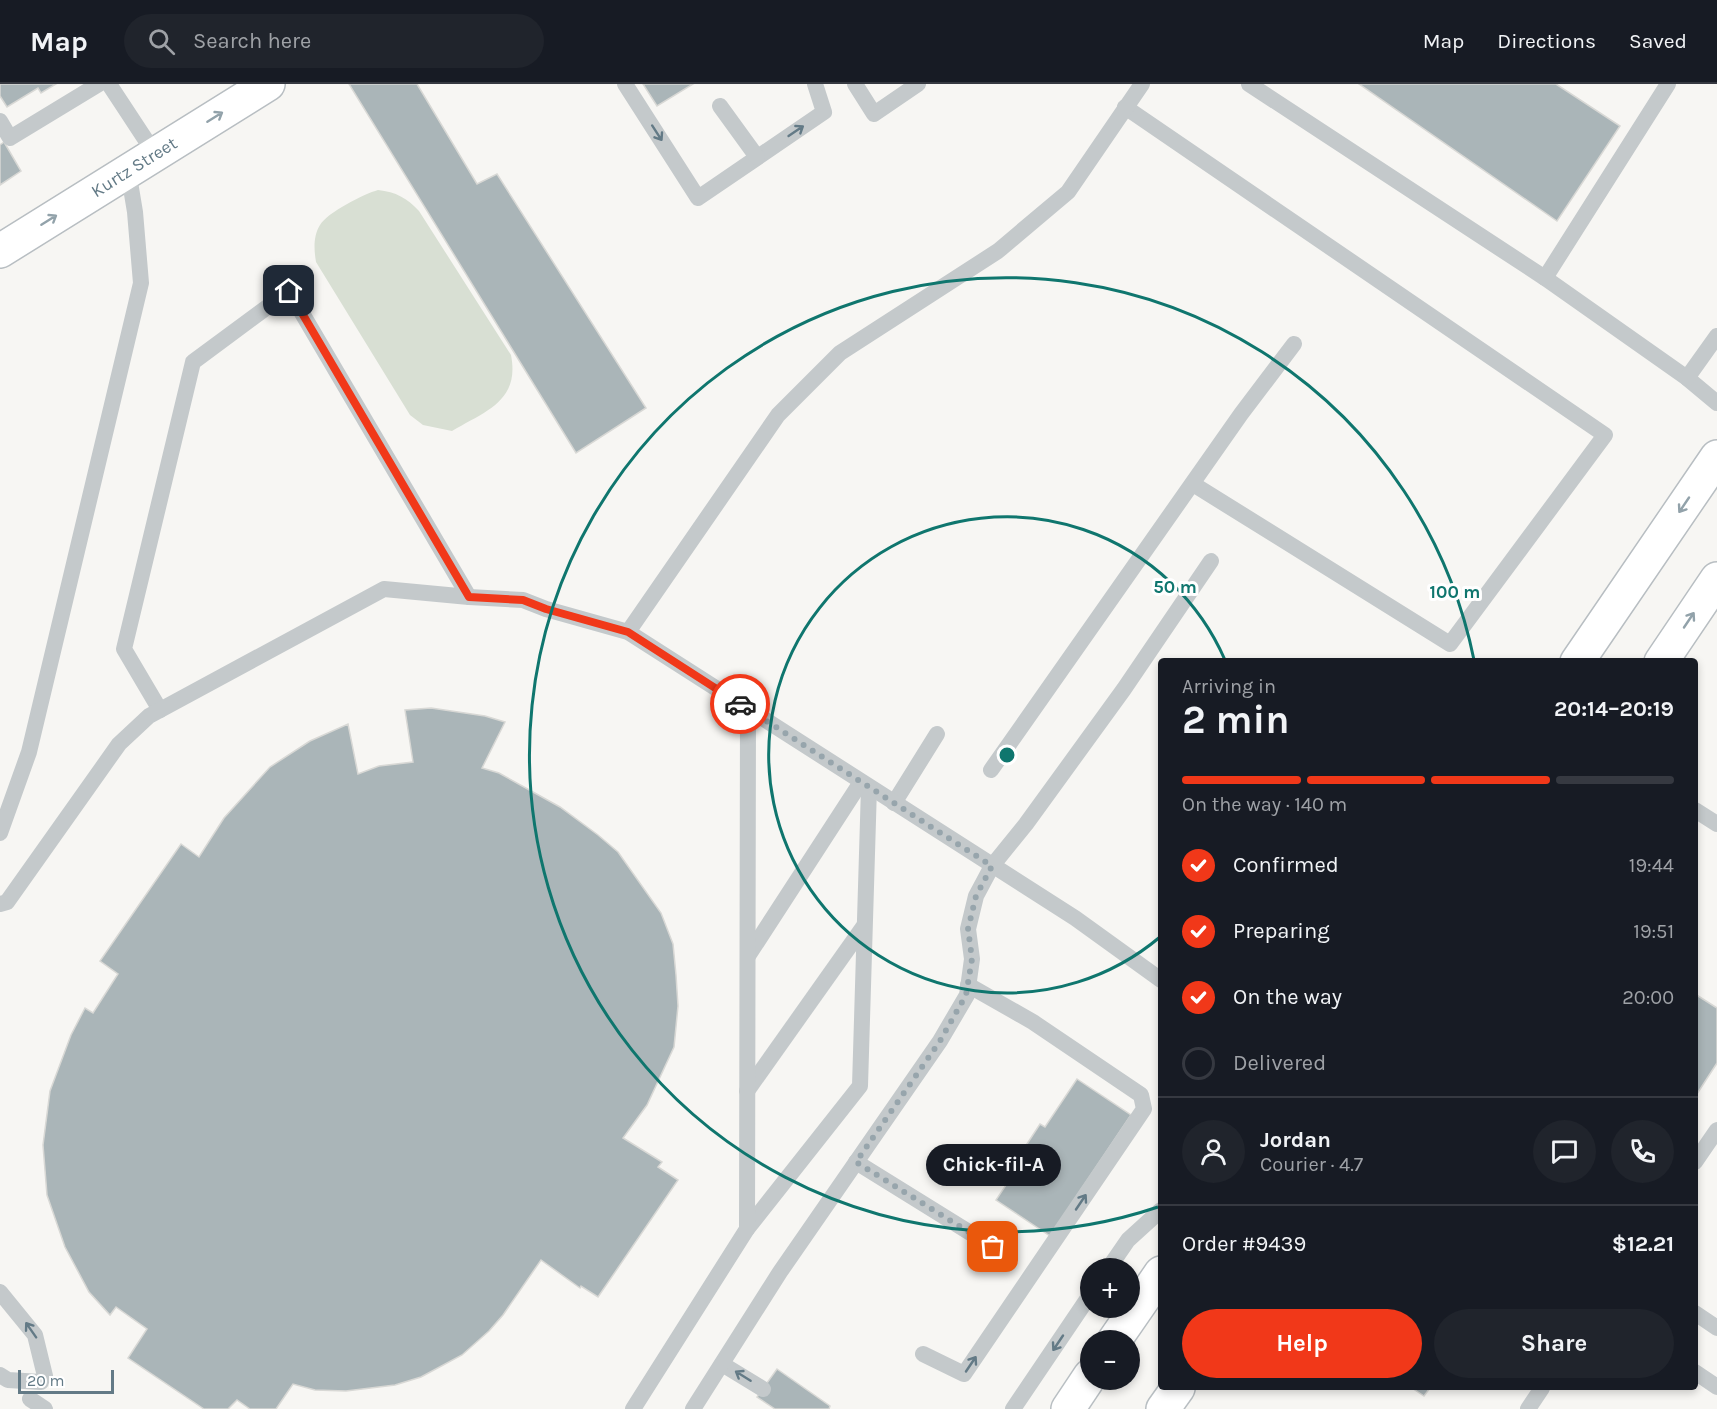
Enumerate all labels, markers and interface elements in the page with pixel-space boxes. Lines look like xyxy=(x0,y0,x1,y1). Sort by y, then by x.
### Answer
search box xyxy=(124,14,544,68)
text: Map xyxy=(30,25,88,58)
icon: search xyxy=(145,25,178,58)
text: Search here xyxy=(193,28,311,54)
text: Map xyxy=(1423,29,1464,53)
text: Directions xyxy=(1497,29,1596,53)
text: Saved xyxy=(1629,29,1687,53)
one-way arrow xyxy=(206,111,223,123)
one-way arrow xyxy=(651,124,663,141)
one-way arrow xyxy=(787,124,804,137)
street label: Kurtz Street xyxy=(87,132,181,202)
one-way arrow xyxy=(41,213,58,226)
pin xyxy=(263,265,314,316)
icon: home xyxy=(272,274,305,307)
one-way arrow xyxy=(1678,497,1690,513)
text: 50 m xyxy=(1153,576,1197,598)
text: 100 m xyxy=(1430,581,1480,603)
one-way arrow xyxy=(1683,613,1695,629)
courier xyxy=(710,674,770,734)
text: Arriving in xyxy=(1182,675,1276,698)
icon: car xyxy=(724,688,757,721)
text: 20:14–20:19 xyxy=(1554,696,1674,722)
text: 2 min xyxy=(1182,697,1290,743)
centre of rings xyxy=(997,745,1017,765)
text: On the way · 140 m xyxy=(1182,793,1347,816)
icon: check xyxy=(1182,849,1215,882)
text: Confirmed xyxy=(1233,852,1339,878)
text: 19:44 xyxy=(1629,854,1674,877)
icon: check xyxy=(1182,915,1215,948)
text: Preparing xyxy=(1233,918,1330,944)
text: 19:51 xyxy=(1633,920,1674,943)
icon: check xyxy=(1182,981,1215,1014)
text: On the way xyxy=(1233,984,1342,1010)
text: 20:00 xyxy=(1622,986,1674,1009)
text: Delivered xyxy=(1233,1050,1326,1076)
button: person xyxy=(1182,1120,1245,1183)
button: chat xyxy=(1533,1120,1596,1183)
button: phone xyxy=(1611,1120,1674,1183)
text: Jordan xyxy=(1260,1127,1331,1153)
callout: Chick-fil-A xyxy=(926,1145,1060,1187)
text: Chick-fil-A xyxy=(943,1153,1044,1176)
text: Courier · 4.7 xyxy=(1260,1153,1363,1176)
one-way arrow xyxy=(1074,1194,1087,1211)
pin xyxy=(967,1221,1018,1272)
icon: bag xyxy=(976,1230,1009,1263)
text: Order #9439 xyxy=(1182,1231,1306,1257)
text: $12.21 xyxy=(1612,1231,1674,1257)
map controls xyxy=(1080,1258,1140,1390)
button: + xyxy=(1080,1258,1140,1318)
button: Help xyxy=(1182,1309,1422,1378)
button: Share xyxy=(1434,1309,1674,1378)
one-way arrow xyxy=(24,1322,37,1339)
button: − xyxy=(1080,1330,1140,1390)
one-way arrow xyxy=(1052,1334,1064,1351)
one-way arrow xyxy=(965,1356,977,1372)
scale bar xyxy=(18,1367,114,1394)
one-way arrow xyxy=(735,1370,752,1382)
text: 20 m xyxy=(27,1371,65,1390)

